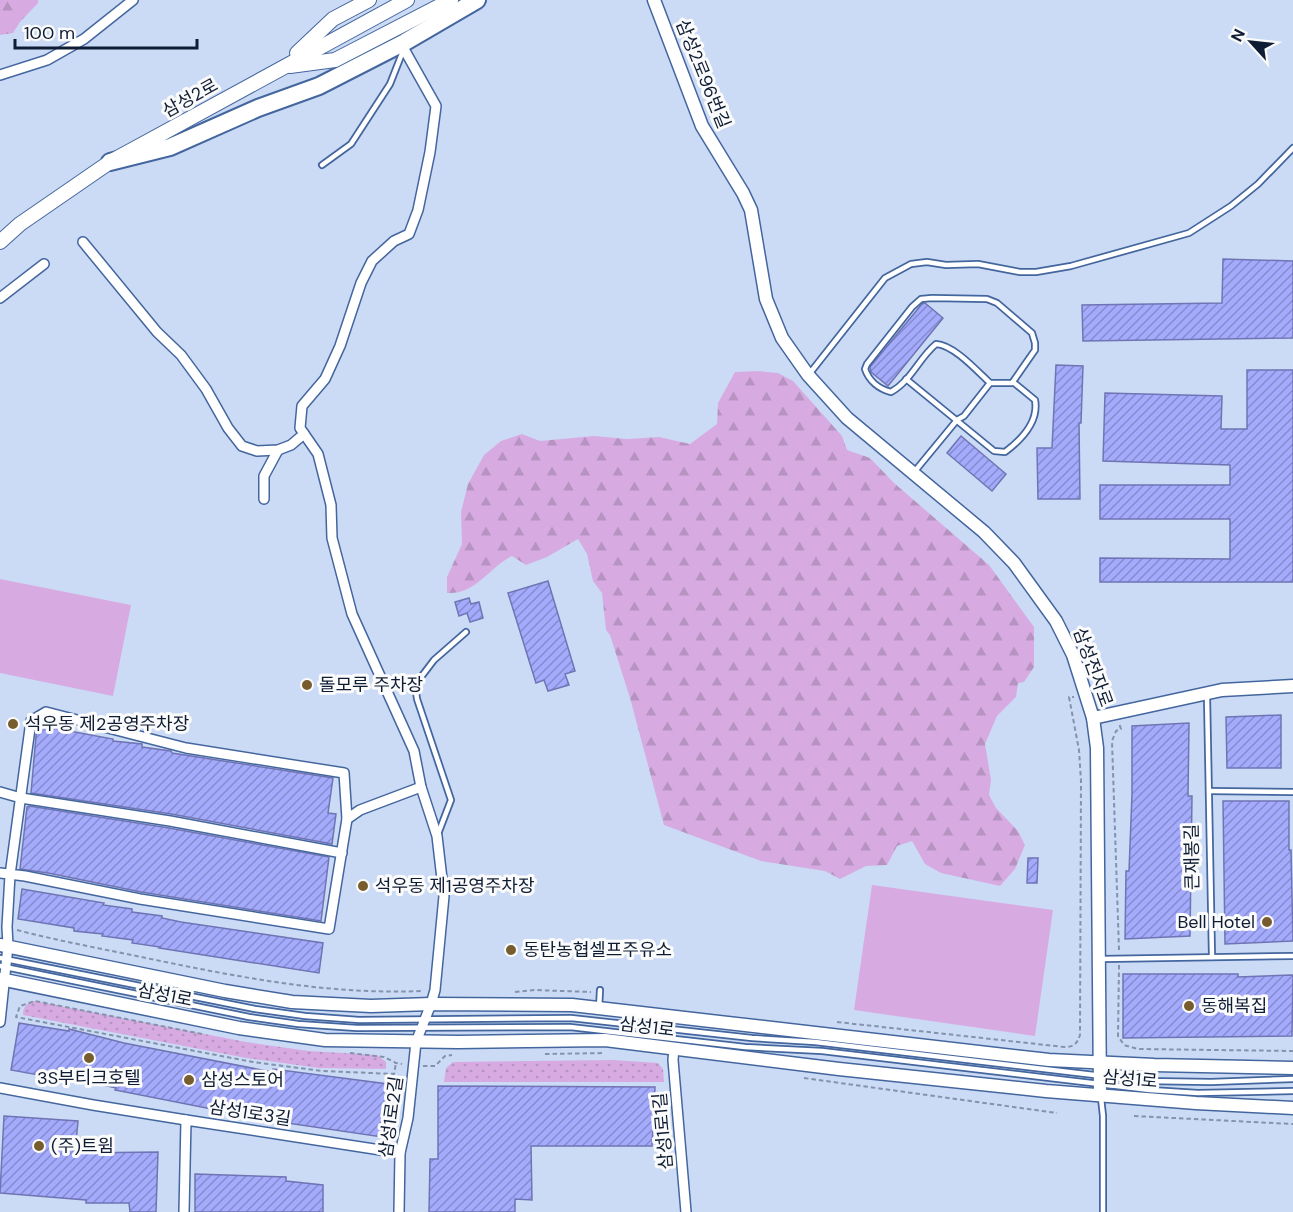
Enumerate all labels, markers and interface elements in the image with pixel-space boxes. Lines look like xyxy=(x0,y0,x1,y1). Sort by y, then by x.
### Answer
scale bar xyxy=(15,12,196,50)
north arrow xyxy=(1221,12,1281,72)
street label: 삼성2로96번길 xyxy=(670,16,736,132)
text: 100 m xyxy=(24,21,75,45)
text: N xyxy=(1226,25,1250,45)
street label: 삼성2로 xyxy=(158,73,222,123)
street label: 삼성전자로 xyxy=(1068,624,1118,710)
place label: 돌모루 주차장 xyxy=(319,673,423,697)
marker: 돌모루 주차장 xyxy=(300,678,314,692)
place label: 석우동 제2공영주차장 xyxy=(25,712,189,736)
marker: 석우동 제2공영주차장 xyxy=(6,717,20,731)
street label: 큰재봉길 xyxy=(1179,824,1205,890)
place label: 석우동 제1공영주차장 xyxy=(375,874,534,898)
marker: 석우동 제1공영주차장 xyxy=(356,879,370,893)
place label: Bell Hotel xyxy=(1177,910,1255,934)
marker: Bell Hotel xyxy=(1260,915,1274,929)
place label: 동탄농협셀프주유소 xyxy=(523,938,672,962)
marker: 동탄농협셀프주유소 xyxy=(504,943,518,957)
street label: 삼성1로 xyxy=(136,978,194,1012)
place label: 동해복집 xyxy=(1201,994,1267,1018)
marker: 동해복집 xyxy=(1182,999,1196,1013)
street label: 삼성1로 xyxy=(618,1012,676,1042)
marker: 3S부티크호텔 xyxy=(82,1051,96,1065)
street label: 삼성1로 xyxy=(1101,1065,1159,1093)
place label: 3S부티크호텔 xyxy=(37,1066,141,1090)
place label: 삼성스토어 xyxy=(201,1068,284,1092)
marker: 삼성스토어 xyxy=(182,1073,196,1087)
street label: 삼성1로2길 xyxy=(373,1075,409,1159)
street label: 삼성1로1길 xyxy=(648,1091,678,1171)
street label: 삼성1로3길 xyxy=(207,1095,293,1131)
place label: (주)트윔 xyxy=(51,1134,114,1158)
marker: (주)트윔 xyxy=(32,1139,46,1153)

